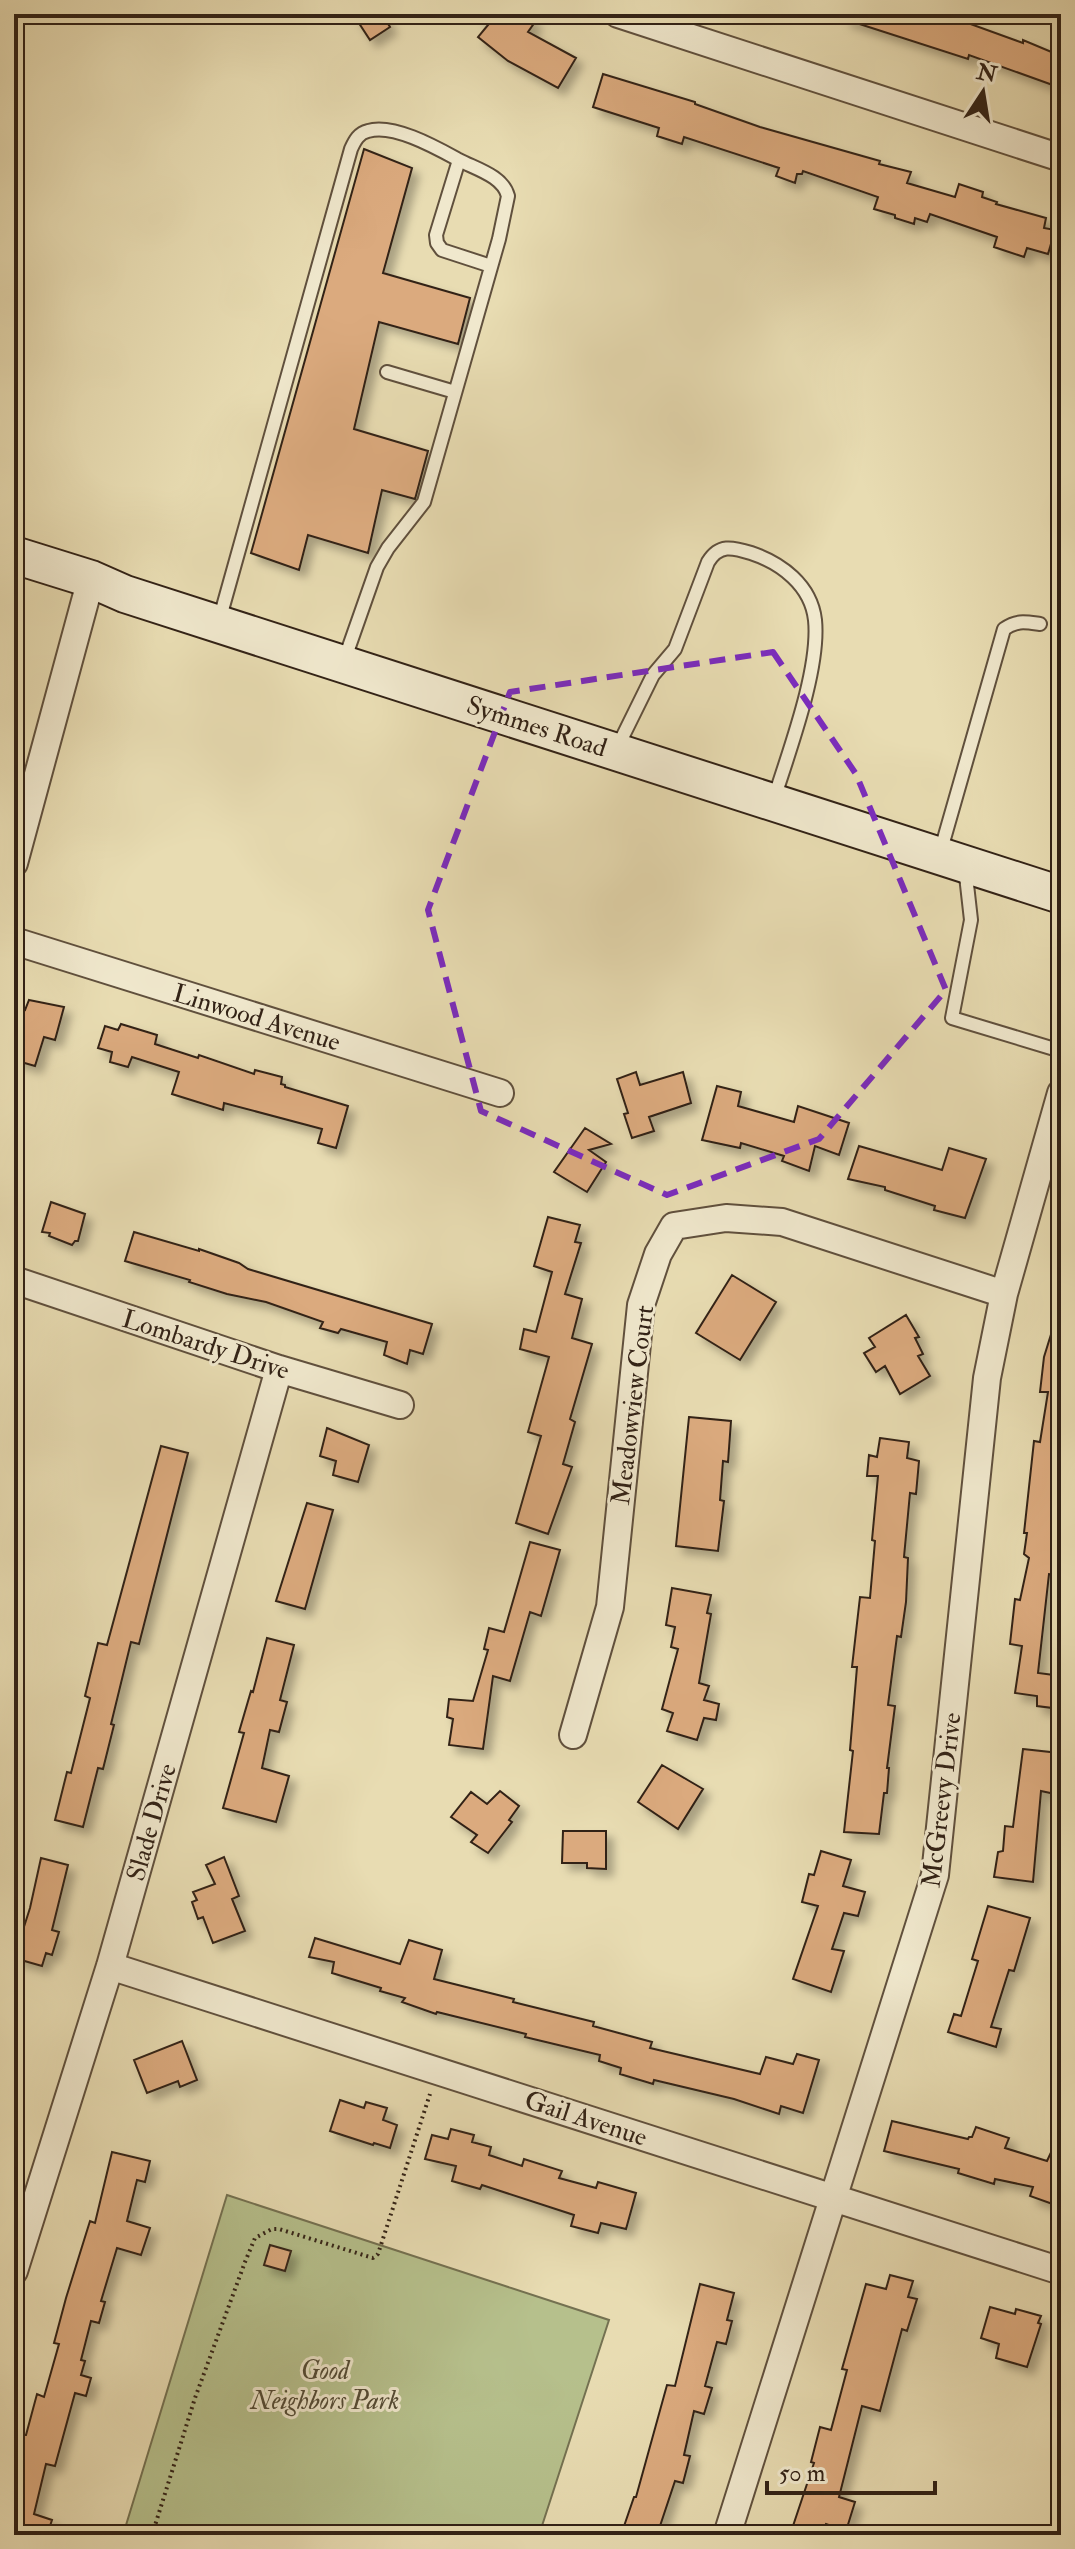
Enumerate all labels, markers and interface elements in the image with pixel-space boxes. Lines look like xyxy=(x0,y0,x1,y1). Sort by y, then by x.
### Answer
north arrow xyxy=(943,52,1023,132)
text: N xyxy=(973,57,1000,89)
street label: Symmes Road xyxy=(463,689,611,765)
street label: Linwood Avenue xyxy=(169,977,344,1059)
street label: Lombardy Drive xyxy=(118,1303,293,1387)
street label: Meadowview Court xyxy=(605,1303,661,1507)
street label: McGreevy Drive xyxy=(915,1711,969,1889)
street label: Slade Drive xyxy=(120,1760,184,1885)
street label: Gail Avenue xyxy=(520,2084,651,2154)
park label: Good Neighbors Park xyxy=(249,2355,399,2417)
scale bar xyxy=(767,2445,935,2495)
text: 50 m xyxy=(779,2458,826,2489)

